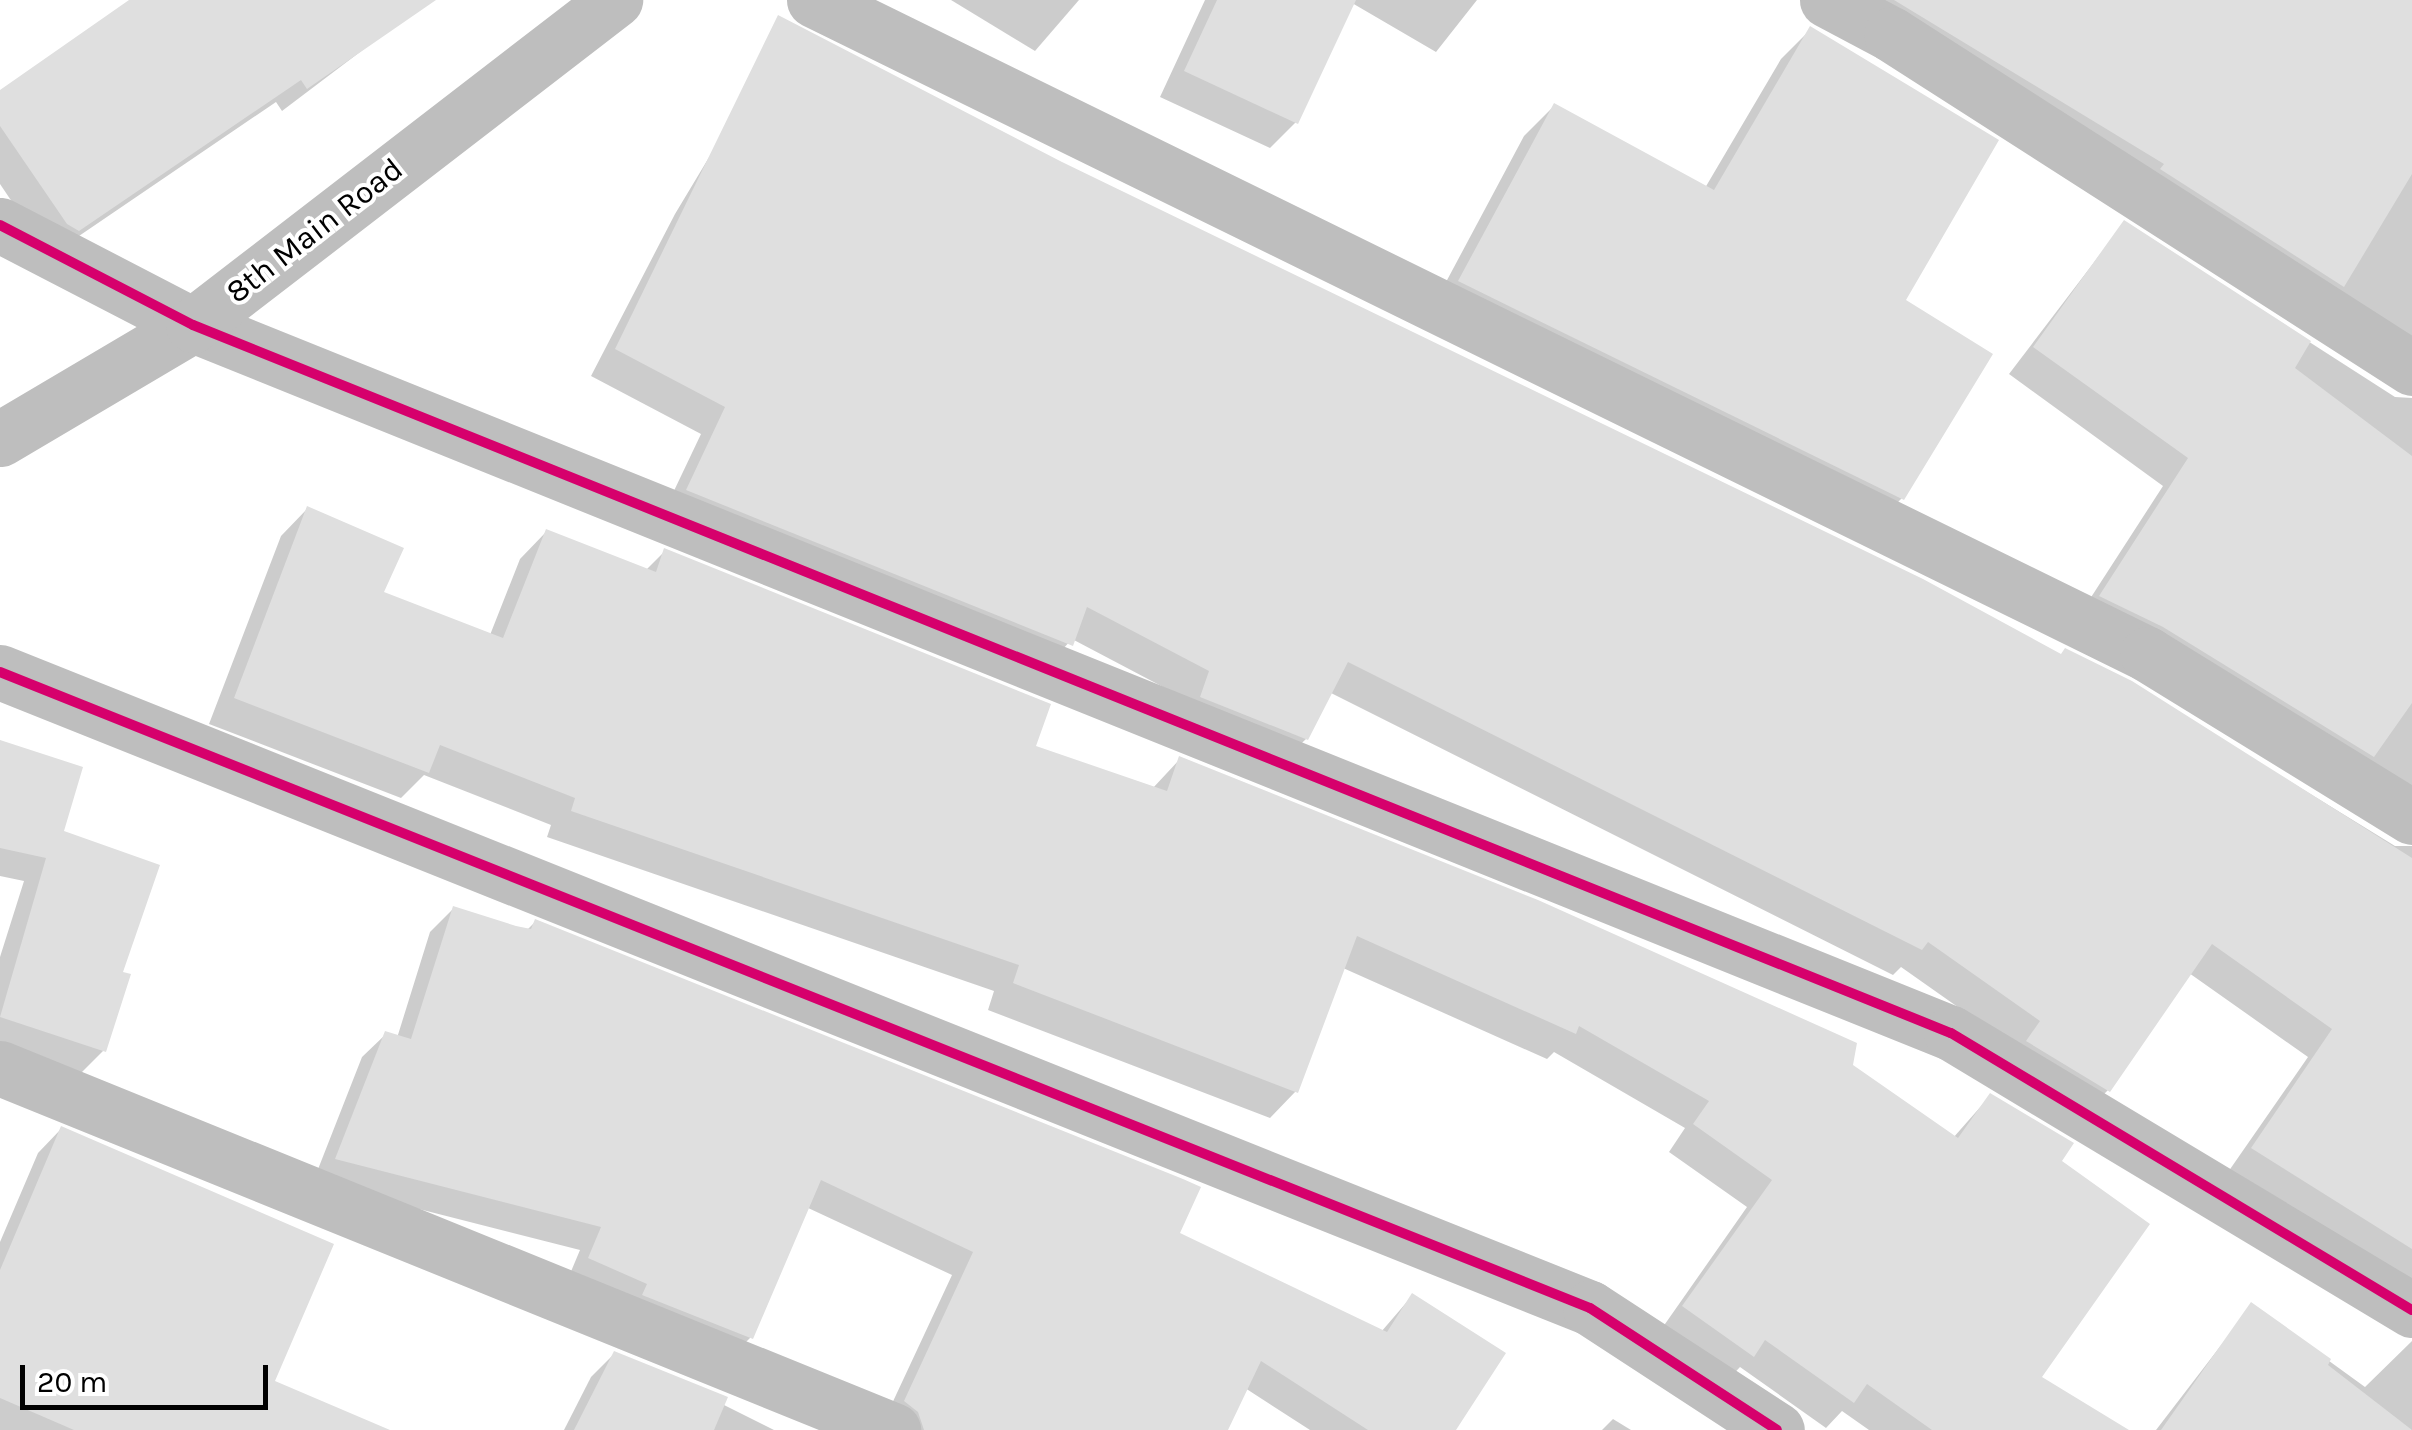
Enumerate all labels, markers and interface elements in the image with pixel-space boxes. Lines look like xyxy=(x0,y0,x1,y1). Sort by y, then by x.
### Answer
street label: 8th Main Road xyxy=(219,150,411,312)
scale bar xyxy=(25,1345,272,1407)
text: 20 m xyxy=(37,1364,107,1400)

